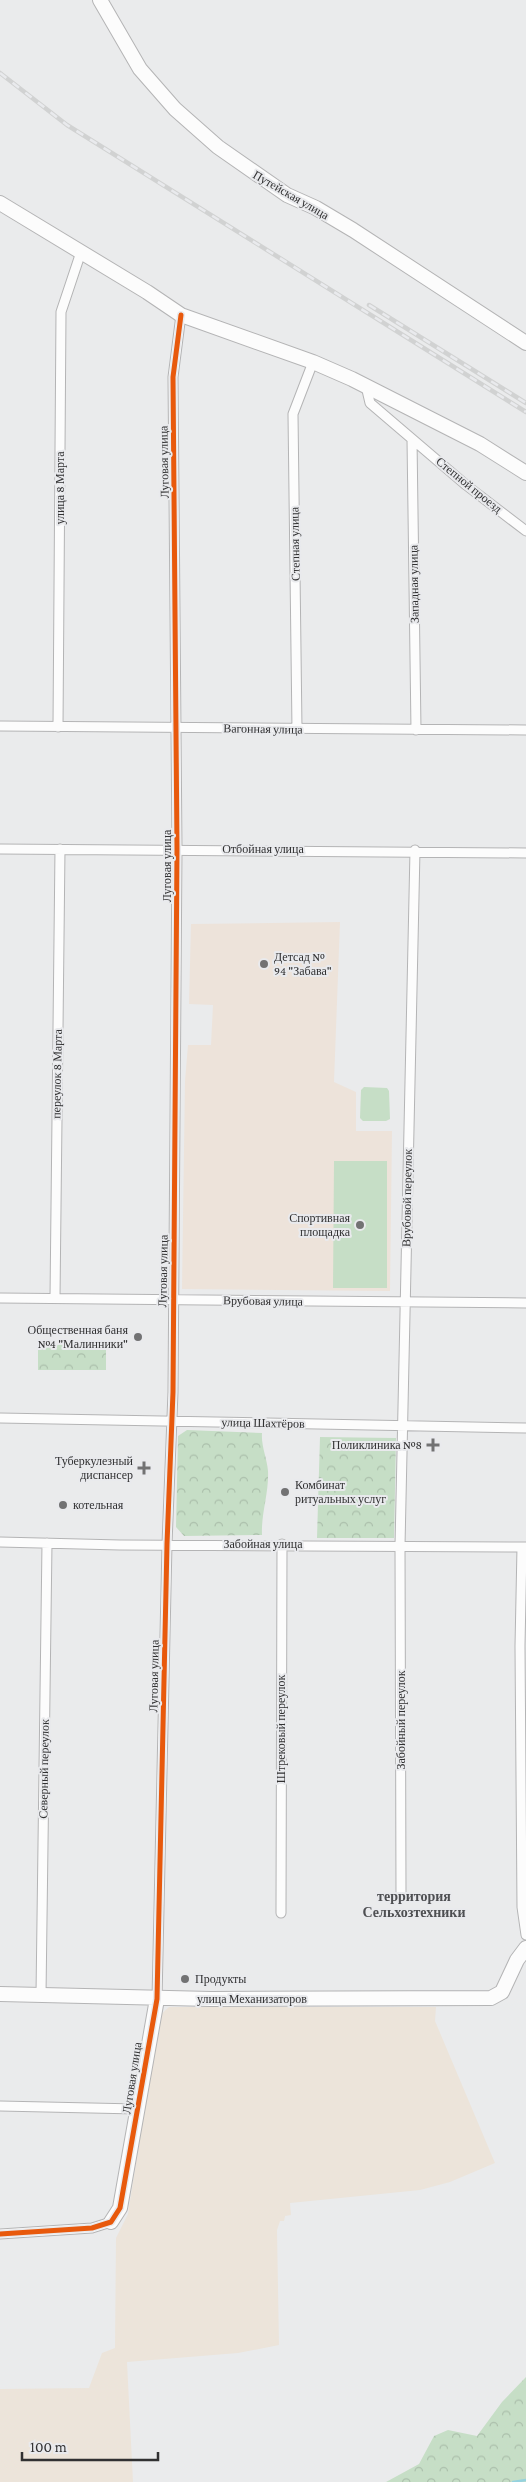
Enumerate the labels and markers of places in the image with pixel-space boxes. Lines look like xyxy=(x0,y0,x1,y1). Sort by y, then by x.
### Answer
place label: Детсад № 94 "Забава" xyxy=(274,950,332,978)
marker: Детсад № 94 "Забава" xyxy=(258,958,270,970)
place label: Спортивная площадка xyxy=(289,1211,351,1239)
marker: Спортивная площадка xyxy=(354,1219,366,1231)
place label: Общественная баня №4 "Малинники" xyxy=(28,1323,128,1351)
marker: Общественная баня №4 "Малинники" xyxy=(132,1331,144,1343)
place label: Поликлиника №8 xyxy=(332,1438,422,1452)
marker: Поликлиника №8 xyxy=(426,1438,440,1452)
place label: Туберкулезный диспансер xyxy=(55,1454,134,1482)
marker: Туберкулезный диспансер xyxy=(137,1461,151,1475)
place label: Комбинат ритуальных услуг xyxy=(295,1478,386,1506)
marker: Комбинат ритуальных услуг xyxy=(279,1486,291,1498)
place label: котельная xyxy=(73,1498,124,1512)
marker: котельная xyxy=(57,1499,69,1511)
place label: Продукты xyxy=(195,1972,246,1986)
marker: Продукты xyxy=(179,1973,191,1985)

